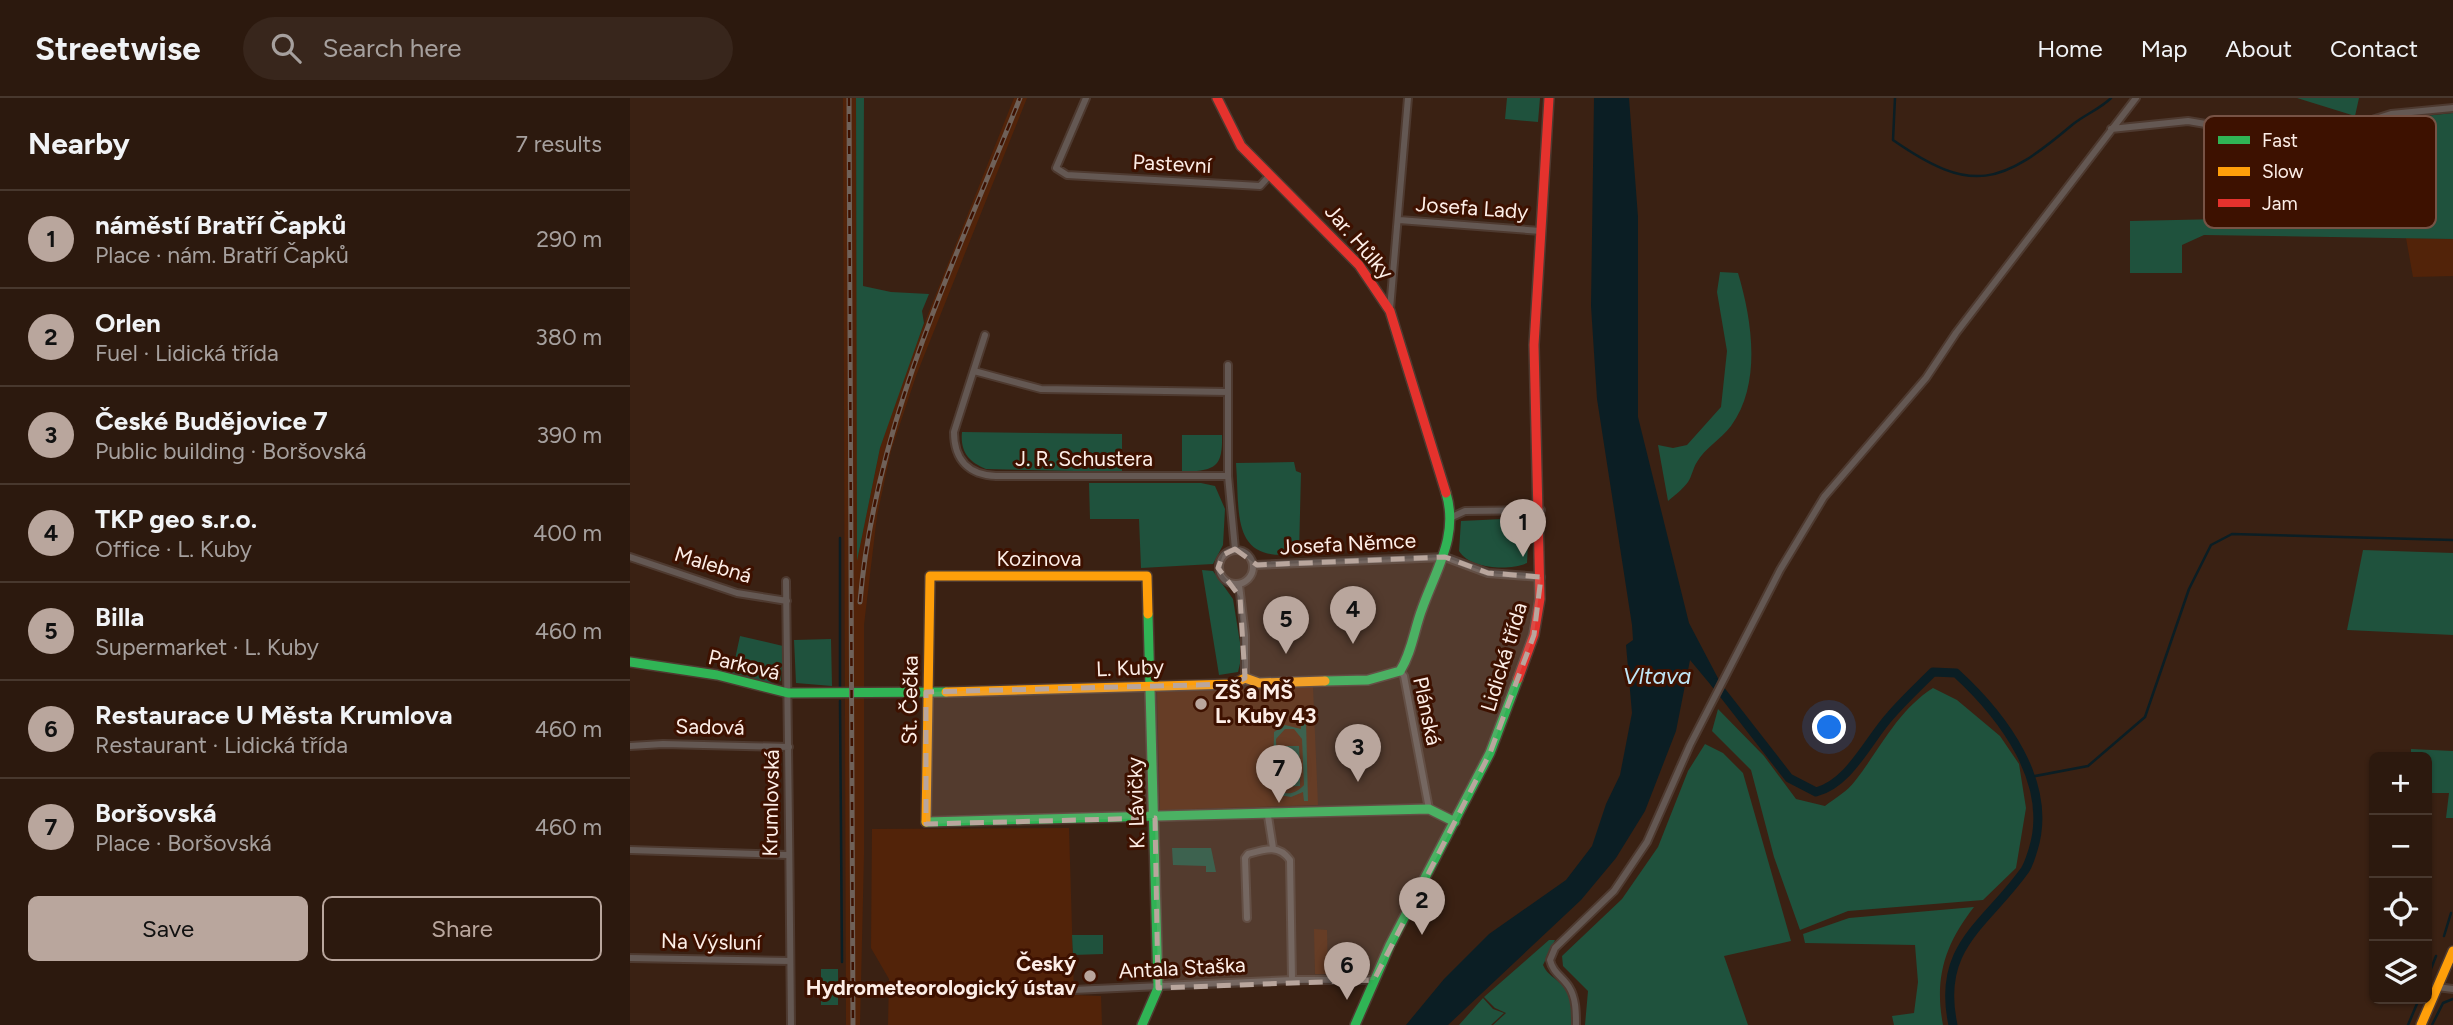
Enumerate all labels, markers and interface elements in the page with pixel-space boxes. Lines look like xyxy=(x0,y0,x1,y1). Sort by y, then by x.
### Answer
search box xyxy=(243,17,733,80)
text: Streetwise xyxy=(35,29,201,68)
icon: search xyxy=(267,29,305,67)
text: Search here xyxy=(323,32,461,64)
text: Home xyxy=(2037,34,2103,63)
text: Map xyxy=(2141,34,2187,63)
text: About xyxy=(2225,34,2292,63)
text: Contact xyxy=(2330,34,2418,63)
legend xyxy=(2204,116,2436,228)
text: Nearby xyxy=(28,125,130,162)
text: Fast xyxy=(2262,129,2298,152)
text: 7 results xyxy=(516,130,602,158)
street label: Pastevní xyxy=(1132,149,1213,178)
text: Slow xyxy=(2262,160,2304,183)
street label: Josefa Lady xyxy=(1415,191,1529,224)
text: Jam xyxy=(2262,192,2298,215)
street label: Jar. Hůlky xyxy=(1320,199,1399,284)
text: náměstí Bratří Čapků xyxy=(95,209,346,241)
text: 1 xyxy=(46,225,56,253)
text: 290 m xyxy=(536,225,602,253)
text: Place · nám. Bratří Čapků xyxy=(95,241,349,269)
text: Orlen xyxy=(95,307,161,339)
text: 2 xyxy=(44,323,58,351)
text: 380 m xyxy=(535,323,602,351)
text: Fuel · Lidická třída xyxy=(95,339,279,367)
text: České Budějovice 7 xyxy=(95,405,328,437)
text: 3 xyxy=(45,421,57,449)
text: 390 m xyxy=(536,421,602,449)
text: Public building · Boršovská xyxy=(95,437,366,465)
street label: J. R. Schustera xyxy=(1015,446,1153,471)
pin: 1 xyxy=(1500,499,1546,557)
text: TKP geo s.r.o. xyxy=(95,503,257,535)
text: 4 xyxy=(44,519,58,547)
text: 400 m xyxy=(533,519,602,547)
street label: Josefa Němce xyxy=(1279,527,1417,560)
text: Office · L. Kuby xyxy=(95,535,252,563)
street label: Malebná xyxy=(672,541,755,588)
street label: Kozinova xyxy=(996,546,1082,571)
pin: 4 xyxy=(1330,586,1376,644)
pin: 5 xyxy=(1263,596,1309,654)
street label: Lidická třída xyxy=(1475,599,1532,715)
text: Billa xyxy=(95,601,144,633)
text: 5 xyxy=(44,617,58,645)
text: 460 m xyxy=(535,617,602,645)
text: Supermarket · L. Kuby xyxy=(95,633,319,661)
street label: Parková xyxy=(706,644,782,685)
street label: L. Kuby xyxy=(1096,654,1164,681)
street label: St. Čečka xyxy=(896,655,923,745)
water label: Vltava xyxy=(1623,662,1691,690)
street label: Plánská xyxy=(1408,674,1447,748)
place label: ZŠ a MŠ L. Kuby 43 xyxy=(1215,679,1316,728)
marker: ZŠ a MŠ L. Kuby 43 xyxy=(1193,696,1209,712)
text: Restaurace U Města Krumlova xyxy=(95,699,453,731)
your location xyxy=(1812,710,1846,744)
street label: Sadová xyxy=(675,713,745,740)
text: 6 xyxy=(44,715,58,743)
text: 460 m xyxy=(535,715,602,743)
pin: 3 xyxy=(1335,724,1381,782)
text: Restaurant · Lidická třída xyxy=(95,731,348,759)
pin: 7 xyxy=(1256,745,1302,803)
street label: Krumlovská xyxy=(757,749,784,857)
map controls xyxy=(2369,752,2432,1004)
button: + xyxy=(2369,752,2432,815)
street label: K. Lávičky xyxy=(1121,757,1150,850)
text: Boršovská xyxy=(95,797,217,829)
text: 7 xyxy=(45,813,57,841)
text: 460 m xyxy=(535,813,602,841)
button: − xyxy=(2369,815,2432,878)
text: Place · Boršovská xyxy=(95,829,272,857)
pin: 2 xyxy=(1399,877,1445,935)
button: locate xyxy=(2369,878,2432,941)
button: Save xyxy=(28,896,308,961)
button: Share xyxy=(322,896,602,961)
street label: Na Výsluní xyxy=(661,928,763,955)
button: layers xyxy=(2369,941,2432,1004)
pin: 6 xyxy=(1324,942,1370,1000)
place label: Český Hydrometeorologický ústav xyxy=(806,951,1077,1000)
street label: Antala Staška xyxy=(1118,952,1246,983)
marker: Český Hydrometeorologický ústav xyxy=(1082,968,1098,984)

